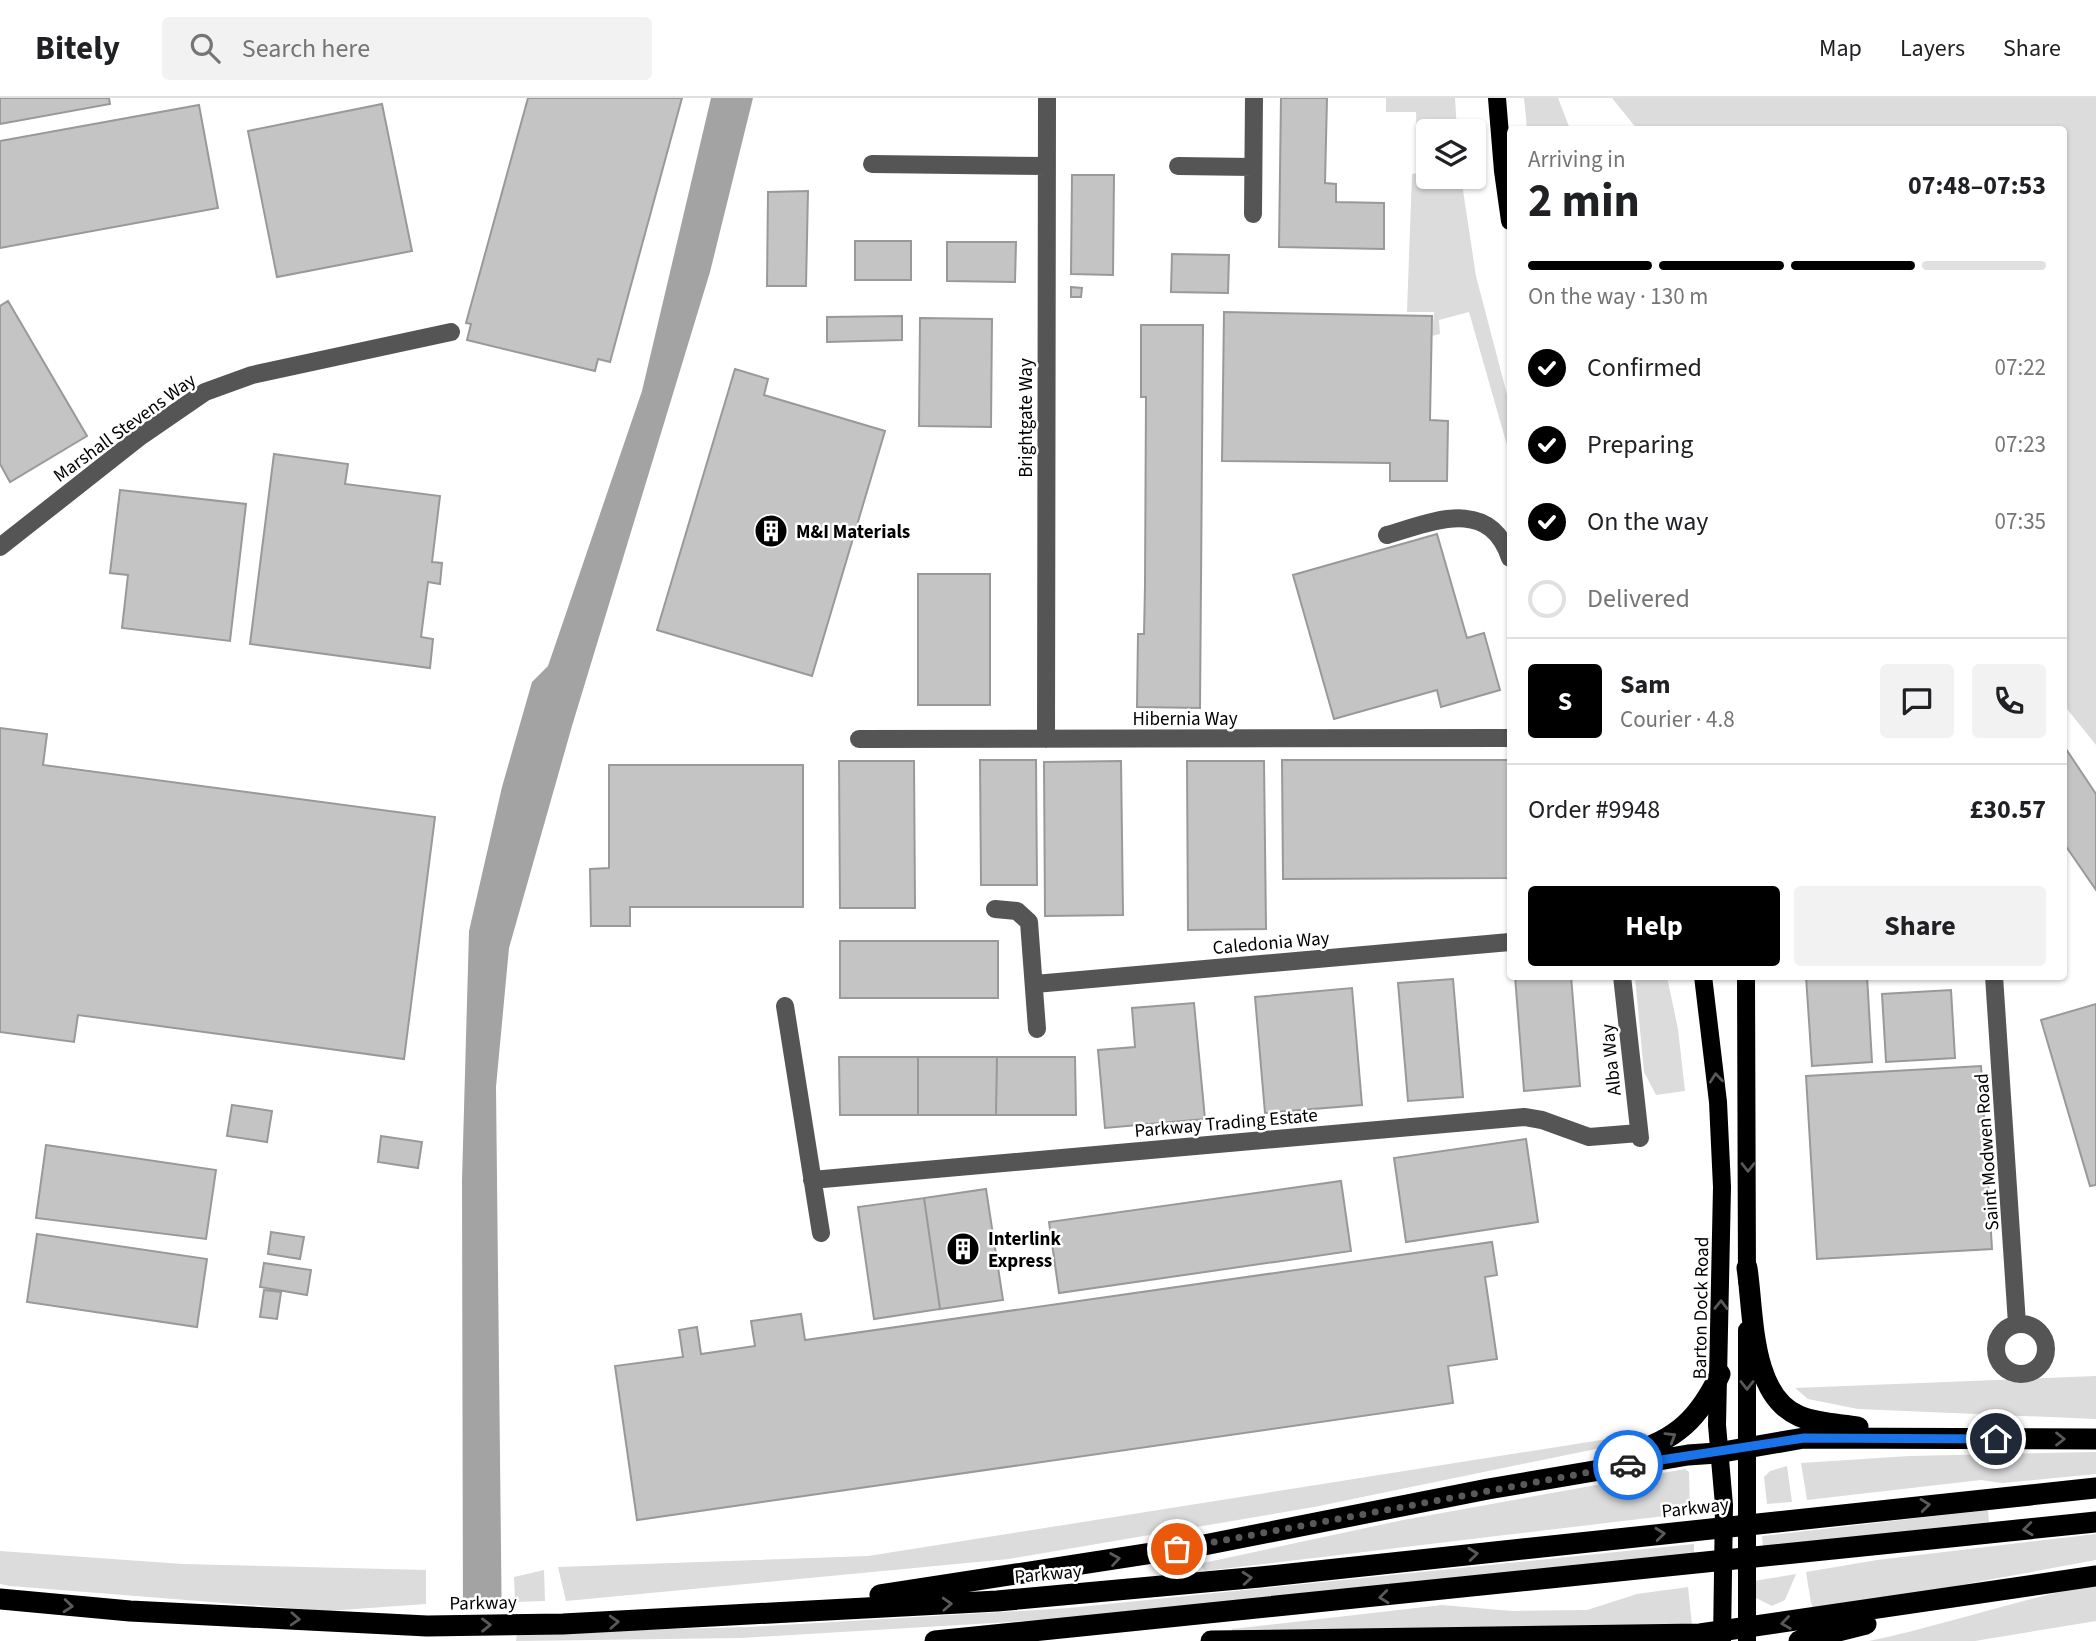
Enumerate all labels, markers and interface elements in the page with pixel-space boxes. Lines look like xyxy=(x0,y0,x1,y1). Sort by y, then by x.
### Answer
search box xyxy=(162,17,652,80)
text: Bitely xyxy=(35,25,120,72)
icon: search xyxy=(186,29,224,67)
text: Search here xyxy=(242,30,370,67)
text: Map xyxy=(1819,31,1862,66)
text: Layers xyxy=(1900,31,1965,66)
text: Share xyxy=(2003,31,2061,66)
map controls xyxy=(1416,119,1486,189)
button: layers xyxy=(1416,119,1486,189)
text: Arriving in xyxy=(1528,143,1626,176)
text: 07:48–07:53 xyxy=(1908,167,2046,204)
text: 2 min xyxy=(1528,169,1640,234)
text: On the way · 130 m xyxy=(1528,280,1708,313)
icon: check xyxy=(1528,349,1566,387)
text: Confirmed xyxy=(1587,349,1702,386)
text: 07:22 xyxy=(1995,351,2046,384)
street label: Brightgate Way xyxy=(1013,358,1040,478)
street label: Marshall Stevens Way xyxy=(48,367,202,489)
icon: check xyxy=(1528,426,1566,464)
text: Preparing xyxy=(1587,426,1693,463)
text: 07:23 xyxy=(1995,428,2046,461)
icon: check xyxy=(1528,503,1566,541)
text: On the way xyxy=(1587,503,1708,540)
text: 07:35 xyxy=(1995,505,2046,538)
building icon: M&I Materials xyxy=(752,512,790,550)
place label: M&I Materials xyxy=(796,519,910,546)
text: Delivered xyxy=(1587,580,1690,617)
button: chat xyxy=(1880,664,1954,738)
button: phone xyxy=(1972,664,2046,738)
text: Sam xyxy=(1620,666,1670,703)
text: S xyxy=(1558,683,1572,720)
text: Courier · 4.8 xyxy=(1620,703,1735,736)
street label: Hibernia Way xyxy=(1132,706,1238,733)
text: Order #9948 xyxy=(1528,791,1660,828)
text: £30.57 xyxy=(1970,791,2046,828)
button: Help xyxy=(1528,886,1780,966)
button: Share xyxy=(1794,886,2046,966)
street label: Caledonia Way xyxy=(1212,925,1331,962)
street label: Alba Way xyxy=(1594,1023,1629,1097)
one-way arrow xyxy=(1709,1072,1724,1083)
street label: Saint Modwen Road xyxy=(1969,1072,2006,1231)
street label: Parkway Trading Estate xyxy=(1133,1102,1319,1145)
one-way arrow xyxy=(1740,1162,1756,1173)
place label: Interlink Express xyxy=(988,1226,1061,1275)
building icon: Interlink Express xyxy=(944,1230,982,1268)
street label: Barton Dock Road xyxy=(1687,1236,1716,1380)
one-way arrow xyxy=(1714,1300,1729,1311)
one-way arrow xyxy=(1739,1381,1755,1391)
pin xyxy=(1966,1409,2026,1469)
icon: home xyxy=(1977,1420,2015,1458)
courier xyxy=(1593,1430,1663,1500)
one-way arrow xyxy=(2055,1431,2066,1447)
one-way arrow xyxy=(1664,1432,1677,1445)
icon: car xyxy=(1609,1446,1647,1484)
street label: Parkway xyxy=(1660,1492,1730,1525)
one-way arrow xyxy=(1920,1498,1931,1513)
pin xyxy=(1147,1519,1207,1579)
one-way arrow xyxy=(2022,1521,2033,1536)
one-way arrow xyxy=(1654,1526,1666,1541)
icon: bag xyxy=(1158,1530,1196,1568)
one-way arrow xyxy=(1468,1547,1479,1562)
one-way arrow xyxy=(1109,1552,1121,1567)
street label: Parkway xyxy=(1013,1558,1083,1591)
one-way arrow xyxy=(1242,1571,1253,1586)
street label: Parkway xyxy=(449,1589,517,1618)
one-way arrow xyxy=(1378,1589,1389,1604)
one-way arrow xyxy=(942,1596,953,1611)
one-way arrow xyxy=(63,1598,74,1613)
one-way arrow xyxy=(290,1611,301,1626)
one-way arrow xyxy=(609,1614,620,1629)
one-way arrow xyxy=(1780,1615,1792,1630)
one-way arrow xyxy=(481,1617,492,1633)

